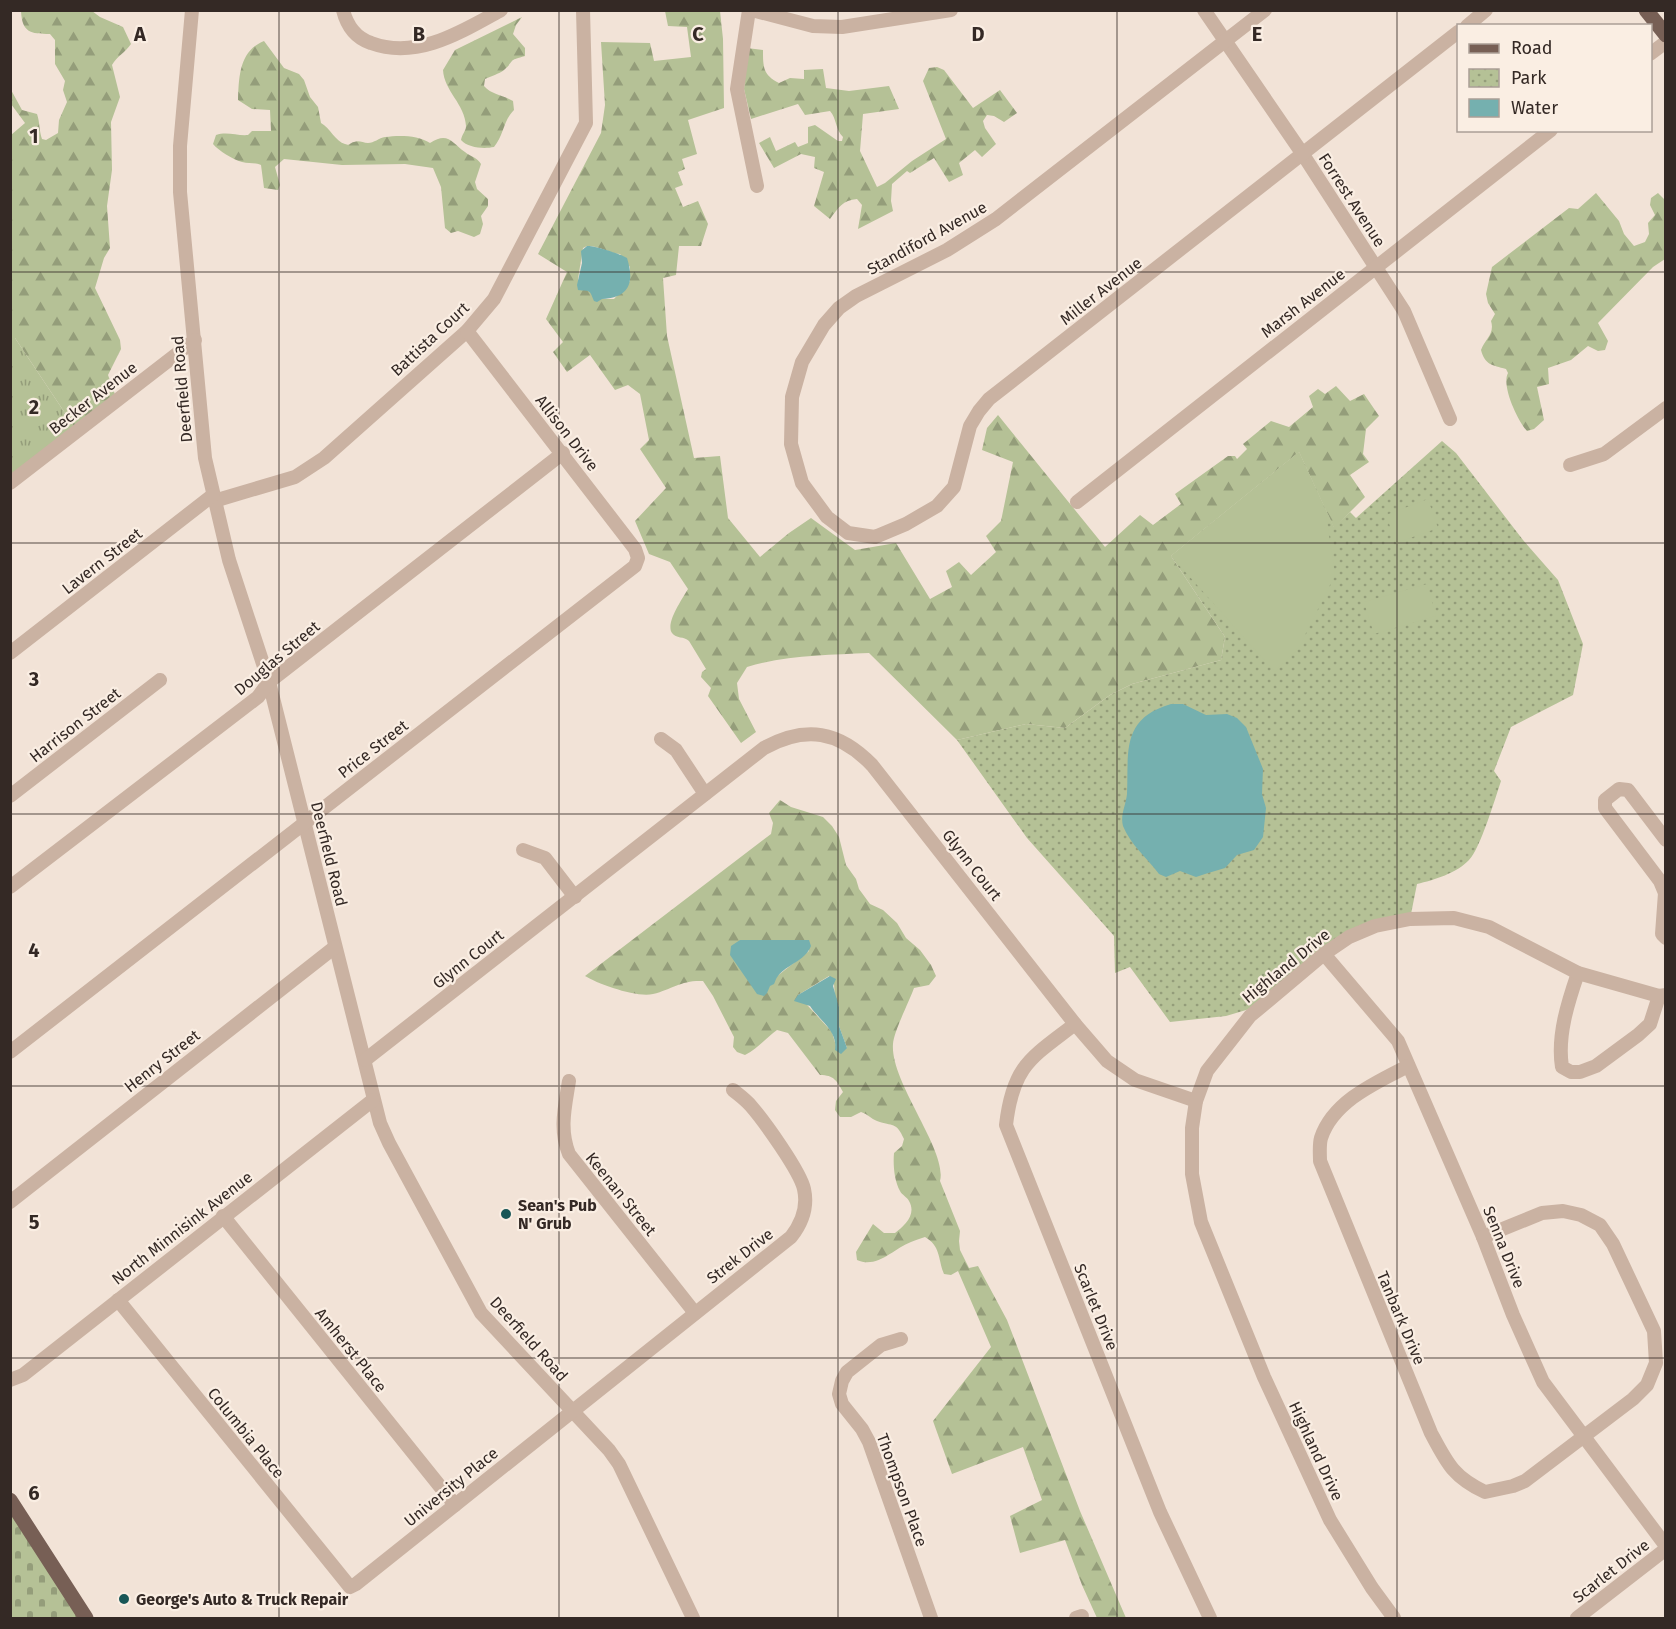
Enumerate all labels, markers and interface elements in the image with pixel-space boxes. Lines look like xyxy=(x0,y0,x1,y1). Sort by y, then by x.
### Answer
text: A xyxy=(133,22,147,46)
text: B xyxy=(413,22,425,46)
text: C xyxy=(692,22,704,46)
text: D xyxy=(971,22,985,46)
text: E xyxy=(1252,22,1262,46)
legend xyxy=(1457,24,1652,132)
text: Road xyxy=(1511,37,1553,59)
text: Park xyxy=(1511,67,1547,89)
text: Water xyxy=(1511,97,1558,119)
text: 1 xyxy=(29,124,39,148)
street label: Forrest Avenue xyxy=(1315,150,1389,250)
street label: Standiford Avenue xyxy=(864,197,990,279)
street label: Miller Avenue xyxy=(1056,253,1146,329)
street label: Marsh Avenue xyxy=(1257,264,1349,342)
street label: Battista Court xyxy=(387,298,473,380)
street label: Deerfield Road xyxy=(168,335,196,443)
street label: Becker Avenue xyxy=(45,358,141,438)
street label: Allison Drive xyxy=(531,391,603,475)
text: 2 xyxy=(29,395,39,419)
street label: Lavern Street xyxy=(58,524,146,598)
street label: Douglas Street xyxy=(230,617,324,699)
text: 3 xyxy=(28,667,39,691)
street label: Harrison Street xyxy=(26,683,124,766)
street label: Price Street xyxy=(334,716,412,782)
street label: Deerfield Road xyxy=(307,800,351,908)
street label: Glynn Court xyxy=(938,826,1006,904)
street label: Glynn Court xyxy=(429,925,507,993)
street label: Highland Drive xyxy=(1238,925,1334,1007)
text: 4 xyxy=(28,938,40,962)
street label: Henry Street xyxy=(120,1025,204,1096)
street label: Keenan Street xyxy=(582,1148,661,1240)
street label: North Minnisink Avenue xyxy=(108,1167,256,1289)
place label: Sean's Pub N' Grub xyxy=(518,1196,597,1233)
street label: Senna Drive xyxy=(1479,1203,1529,1291)
marker: Sean's Pub N' Grub xyxy=(499,1207,513,1221)
text: 5 xyxy=(29,1210,40,1234)
street label: Strek Drive xyxy=(703,1224,777,1288)
street label: Scarlet Drive xyxy=(1070,1261,1122,1353)
street label: Tanbark Drive xyxy=(1373,1268,1429,1368)
street label: Deerfield Road xyxy=(486,1293,572,1385)
street label: Amherst Place xyxy=(311,1304,391,1396)
street label: Columbia Place xyxy=(204,1384,288,1482)
street label: Highland Drive xyxy=(1285,1398,1347,1504)
street label: Thompson Place xyxy=(873,1431,931,1549)
street label: University Place xyxy=(400,1443,502,1531)
text: 6 xyxy=(28,1481,40,1505)
street label: Scarlet Drive xyxy=(1569,1535,1653,1607)
place label: George's Auto & Truck Repair xyxy=(136,1590,349,1609)
marker: George's Auto & Truck Repair xyxy=(117,1592,131,1606)

